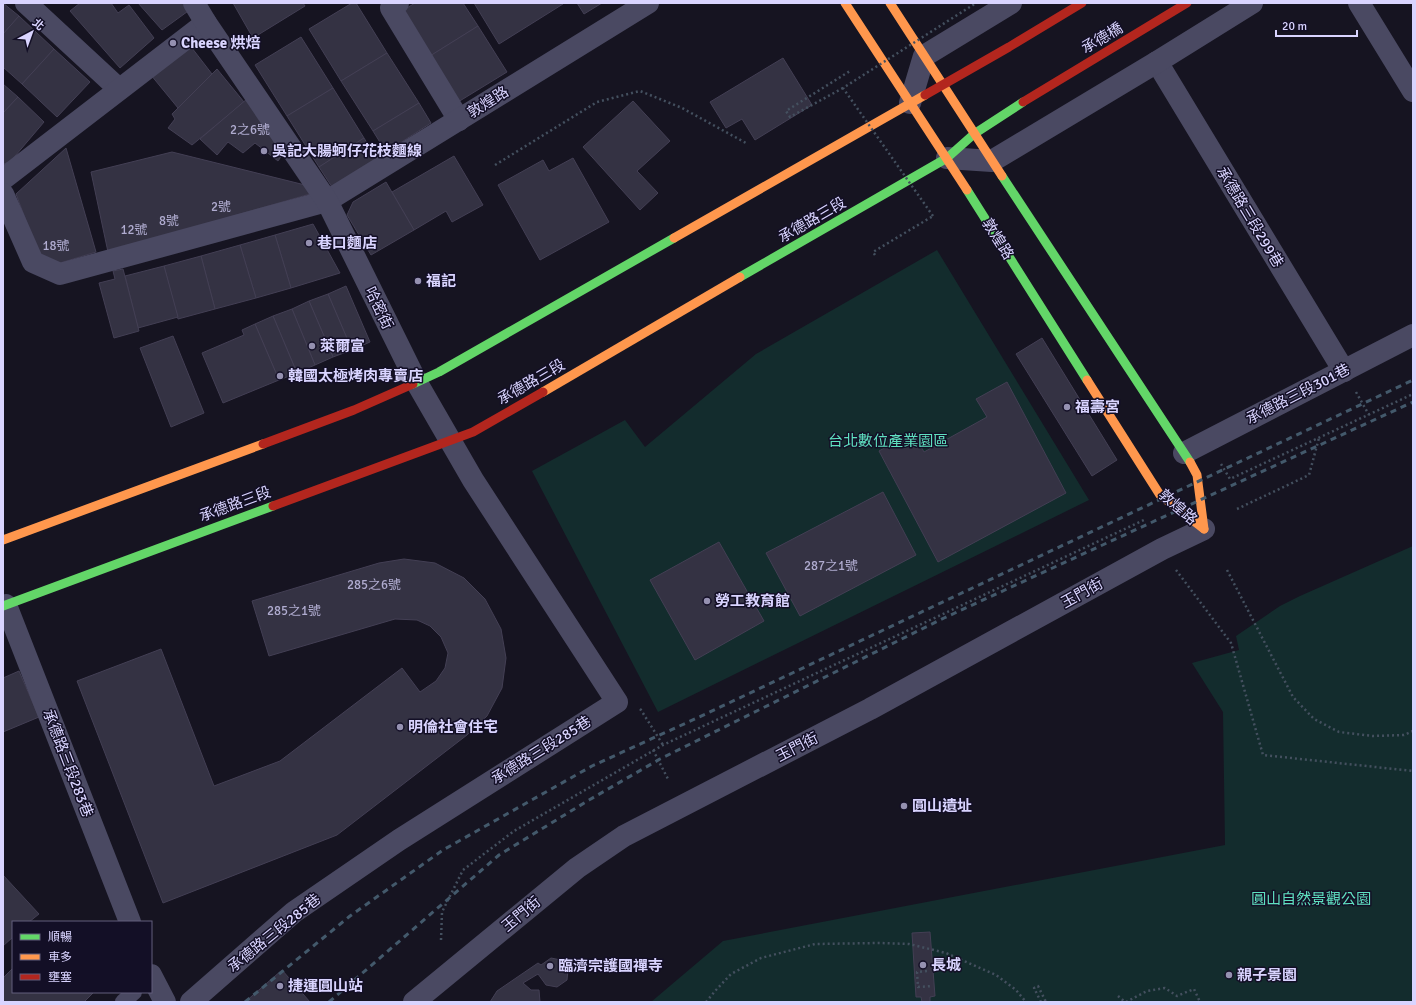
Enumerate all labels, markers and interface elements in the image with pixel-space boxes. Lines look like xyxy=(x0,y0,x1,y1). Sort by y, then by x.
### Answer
north arrow xyxy=(12,12,52,52)
scale bar xyxy=(1276,12,1357,38)
text: 北 xyxy=(30,16,47,33)
street label: 承德橋 xyxy=(1078,19,1126,57)
text: 20 m xyxy=(1282,19,1307,34)
place label: Cheese 烘焙 xyxy=(181,34,261,52)
marker: Cheese 烘焙 xyxy=(168,38,178,48)
street label: 敦煌路 xyxy=(464,82,512,122)
house number: 2之6號 xyxy=(230,122,270,138)
place label: 吳記大腸蚵仔花枝麵線 xyxy=(272,142,422,160)
marker: 吳記大腸蚵仔花枝麵線 xyxy=(259,146,269,156)
street label: 承德路三段299巷 xyxy=(1213,163,1287,271)
street label: 承德路三段 xyxy=(775,193,849,247)
house number: 2號 xyxy=(211,199,231,215)
house number: 8號 xyxy=(159,213,179,229)
street label: 敦煌路 xyxy=(978,215,1018,263)
house number: 12號 xyxy=(120,222,148,238)
place label: 巷口麵店 xyxy=(317,234,377,252)
house number: 18號 xyxy=(42,238,70,254)
marker: 巷口麵店 xyxy=(304,238,314,248)
place label: 福記 xyxy=(426,272,456,290)
marker: 福記 xyxy=(413,276,423,286)
street label: 哈密街 xyxy=(361,284,397,332)
place label: 萊爾富 xyxy=(320,337,365,355)
marker: 萊爾富 xyxy=(307,341,317,351)
street label: 承德路三段 xyxy=(494,355,568,409)
street label: 承德路三段301巷 xyxy=(1243,360,1353,428)
place label: 韓國太極烤肉專賣店 xyxy=(288,367,423,385)
marker: 韓國太極烤肉專賣店 xyxy=(275,371,285,381)
place label: 福壽宮 xyxy=(1075,398,1120,416)
marker: 福壽宮 xyxy=(1062,402,1072,412)
park label: 台北數位產業園區 xyxy=(828,432,948,450)
street label: 承德路三段 xyxy=(197,483,273,525)
street label: 敦煌路 xyxy=(1155,485,1201,529)
house number: 287之1號 xyxy=(804,558,858,574)
street label: 玉門街 xyxy=(1058,574,1106,612)
house number: 285之6號 xyxy=(347,577,401,593)
place label: 勞工教育館 xyxy=(715,592,790,610)
marker: 勞工教育館 xyxy=(702,596,712,606)
house number: 285之1號 xyxy=(267,603,321,619)
street label: 承德路三段283巷 xyxy=(39,706,97,820)
street label: 承德路三段285巷 xyxy=(488,712,594,788)
place label: 明倫社會住宅 xyxy=(408,718,498,736)
marker: 明倫社會住宅 xyxy=(395,722,405,732)
street label: 玉門街 xyxy=(773,729,821,765)
place label: 圓山遺址 xyxy=(912,797,972,815)
marker: 圓山遺址 xyxy=(899,801,909,811)
street label: 承德路三段285巷 xyxy=(224,890,324,976)
park label: 圓山自然景觀公園 xyxy=(1251,890,1371,908)
street label: 玉門街 xyxy=(498,893,544,935)
legend xyxy=(12,921,152,993)
text: 順暢 xyxy=(48,930,72,945)
text: 車多 xyxy=(48,950,72,965)
place label: 長城 xyxy=(931,956,961,974)
place label: 臨濟宗護國禪寺 xyxy=(558,957,663,975)
marker: 長城 xyxy=(918,960,928,970)
marker: 臨濟宗護國禪寺 xyxy=(545,961,555,971)
place label: 親子景園 xyxy=(1237,966,1297,984)
text: 壅塞 xyxy=(48,970,72,985)
marker: 親子景園 xyxy=(1224,970,1234,980)
place label: 捷運圓山站 xyxy=(288,977,363,995)
marker: 捷運圓山站 xyxy=(275,981,285,991)

